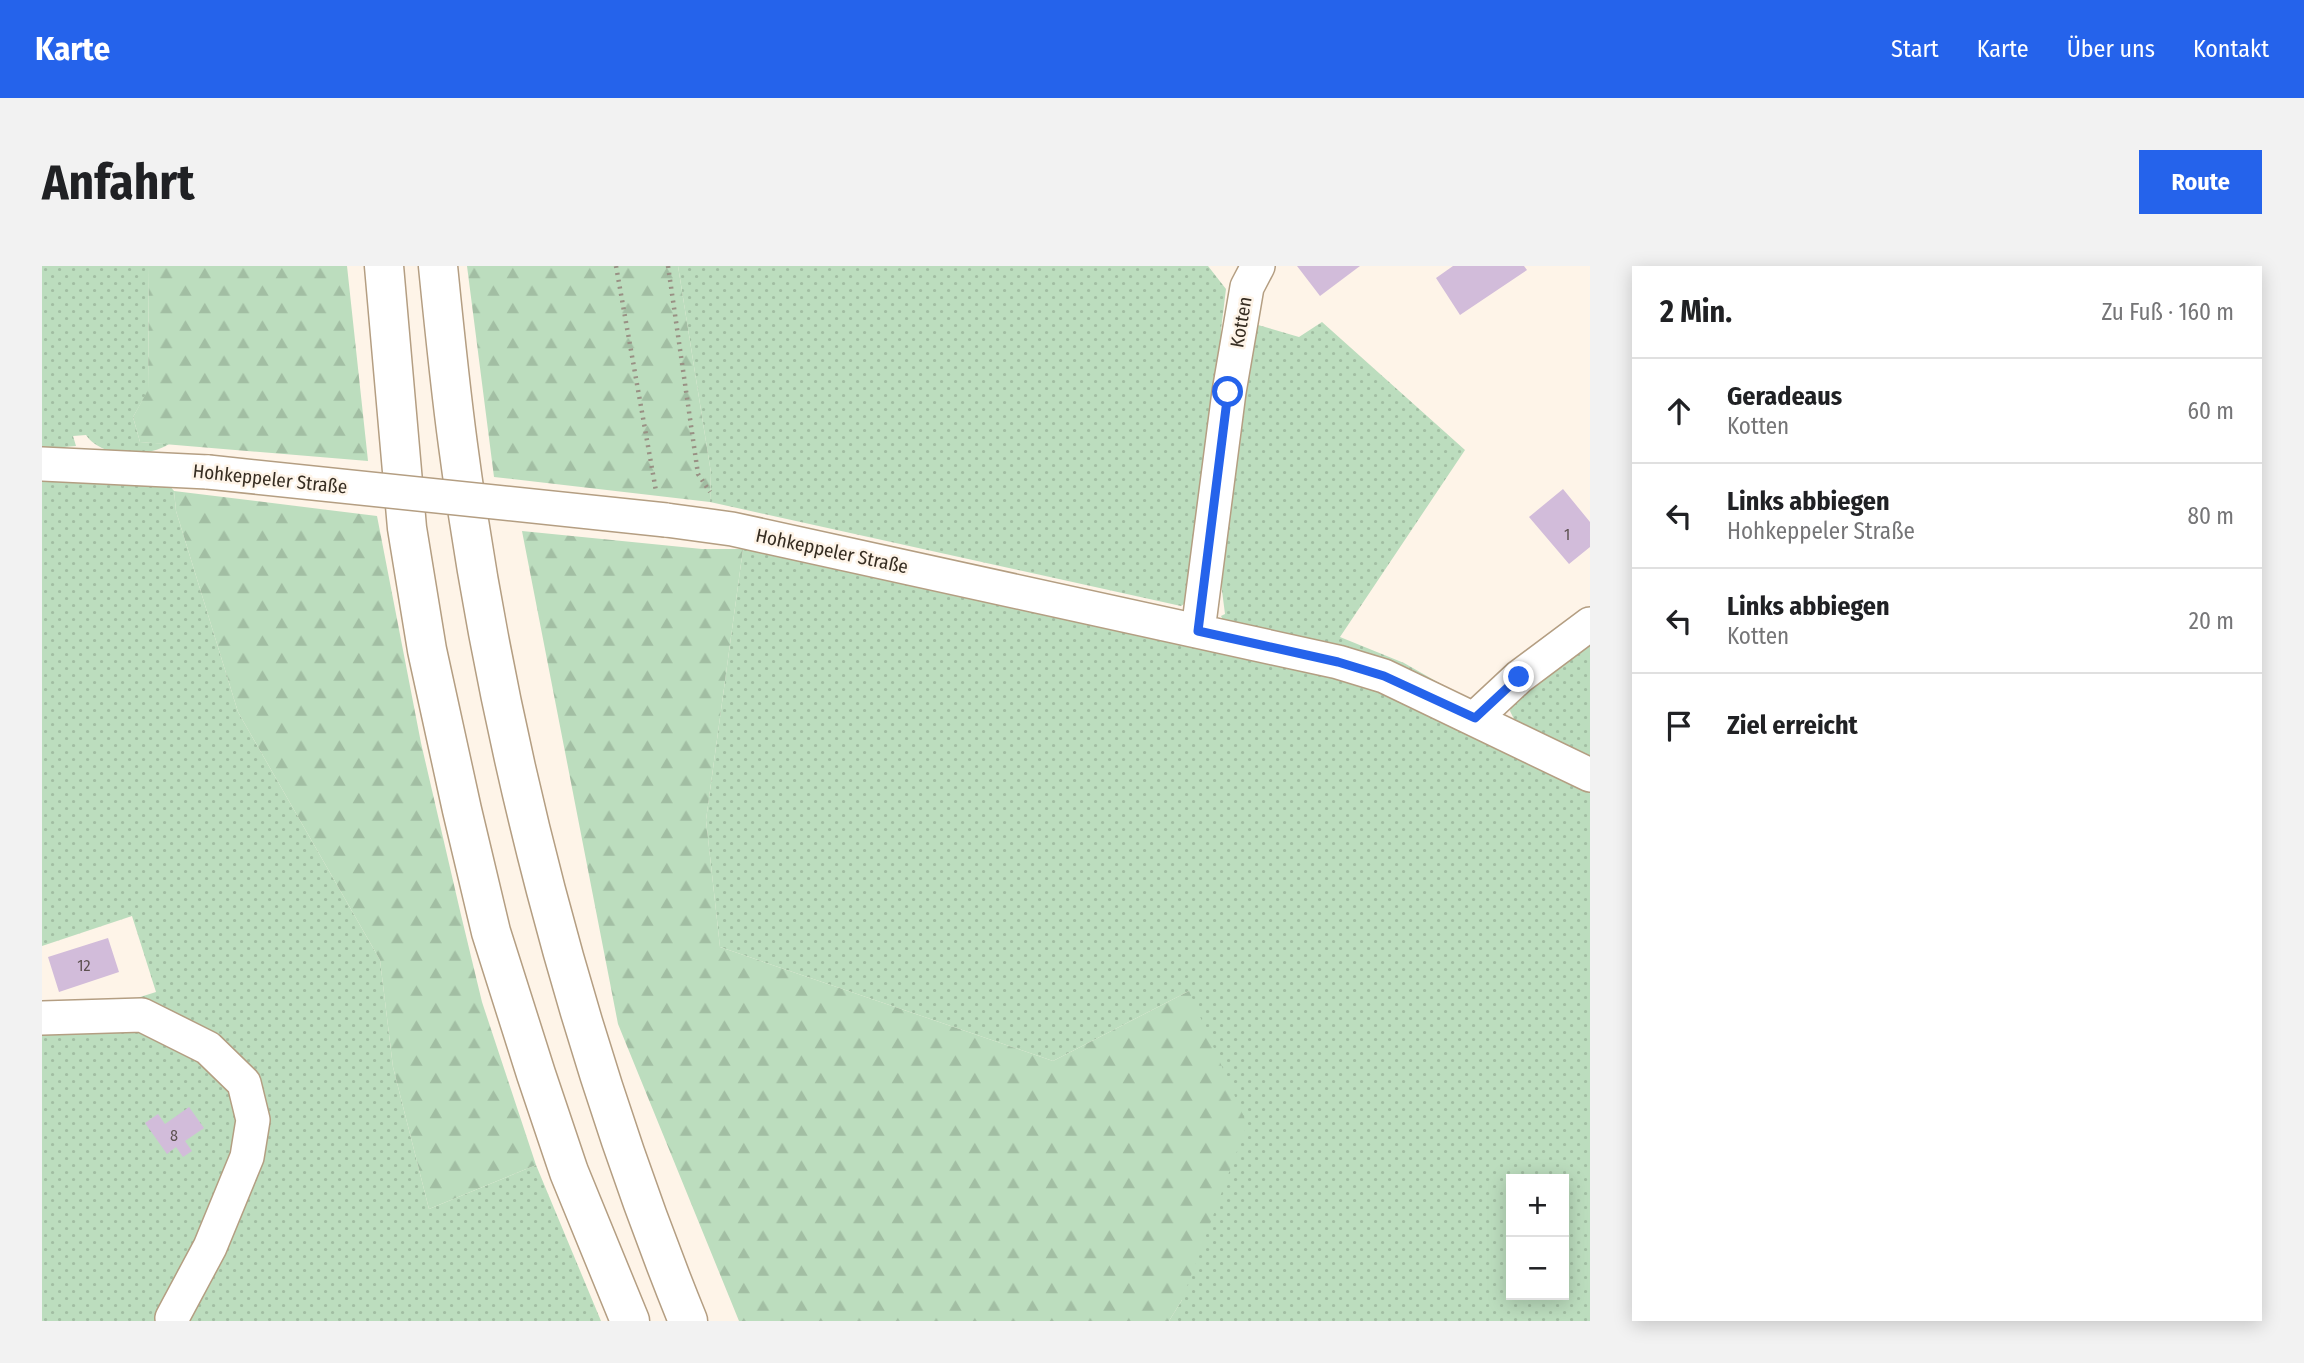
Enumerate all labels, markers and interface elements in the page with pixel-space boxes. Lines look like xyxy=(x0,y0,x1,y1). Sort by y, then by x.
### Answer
text: Karte xyxy=(35,29,110,69)
text: Start xyxy=(1891,35,1939,63)
text: Karte xyxy=(1977,35,2029,63)
text: Über uns xyxy=(2067,35,2155,63)
text: Kontakt xyxy=(2193,35,2269,63)
button: Route xyxy=(2139,150,2262,214)
text: Anfahrt xyxy=(42,153,195,212)
text: 2 Min. xyxy=(1660,294,1732,330)
street label: Kotten xyxy=(1225,295,1257,349)
text: Zu Fuß · 160 m xyxy=(2101,298,2234,326)
route start xyxy=(1212,376,1243,407)
text: Geradeaus xyxy=(1727,381,1842,412)
icon: ahead xyxy=(1660,392,1698,430)
text: 60 m xyxy=(2188,397,2234,425)
text: Kotten xyxy=(1727,412,1789,440)
street label: Hohkeppeler Straße xyxy=(192,459,348,499)
text: Links abbiegen xyxy=(1727,486,1890,517)
icon: left xyxy=(1660,497,1698,535)
text: 80 m xyxy=(2187,502,2234,530)
text: Hohkeppeler Straße xyxy=(1727,517,1915,545)
street label: Hohkeppeler Straße xyxy=(754,524,910,578)
house number: 1 xyxy=(1564,525,1570,544)
text: Links abbiegen xyxy=(1727,591,1890,622)
icon: left xyxy=(1660,602,1698,640)
text: 20 m xyxy=(2189,607,2234,635)
text: Kotten xyxy=(1727,622,1789,650)
route end xyxy=(1503,661,1534,692)
icon: arrive xyxy=(1660,707,1698,745)
text: Ziel erreicht xyxy=(1727,710,1858,741)
house number: 12 xyxy=(77,956,91,975)
house number: 8 xyxy=(170,1126,178,1145)
map controls xyxy=(1506,1174,1569,1300)
button: + xyxy=(1506,1174,1569,1237)
button: − xyxy=(1506,1237,1569,1300)

